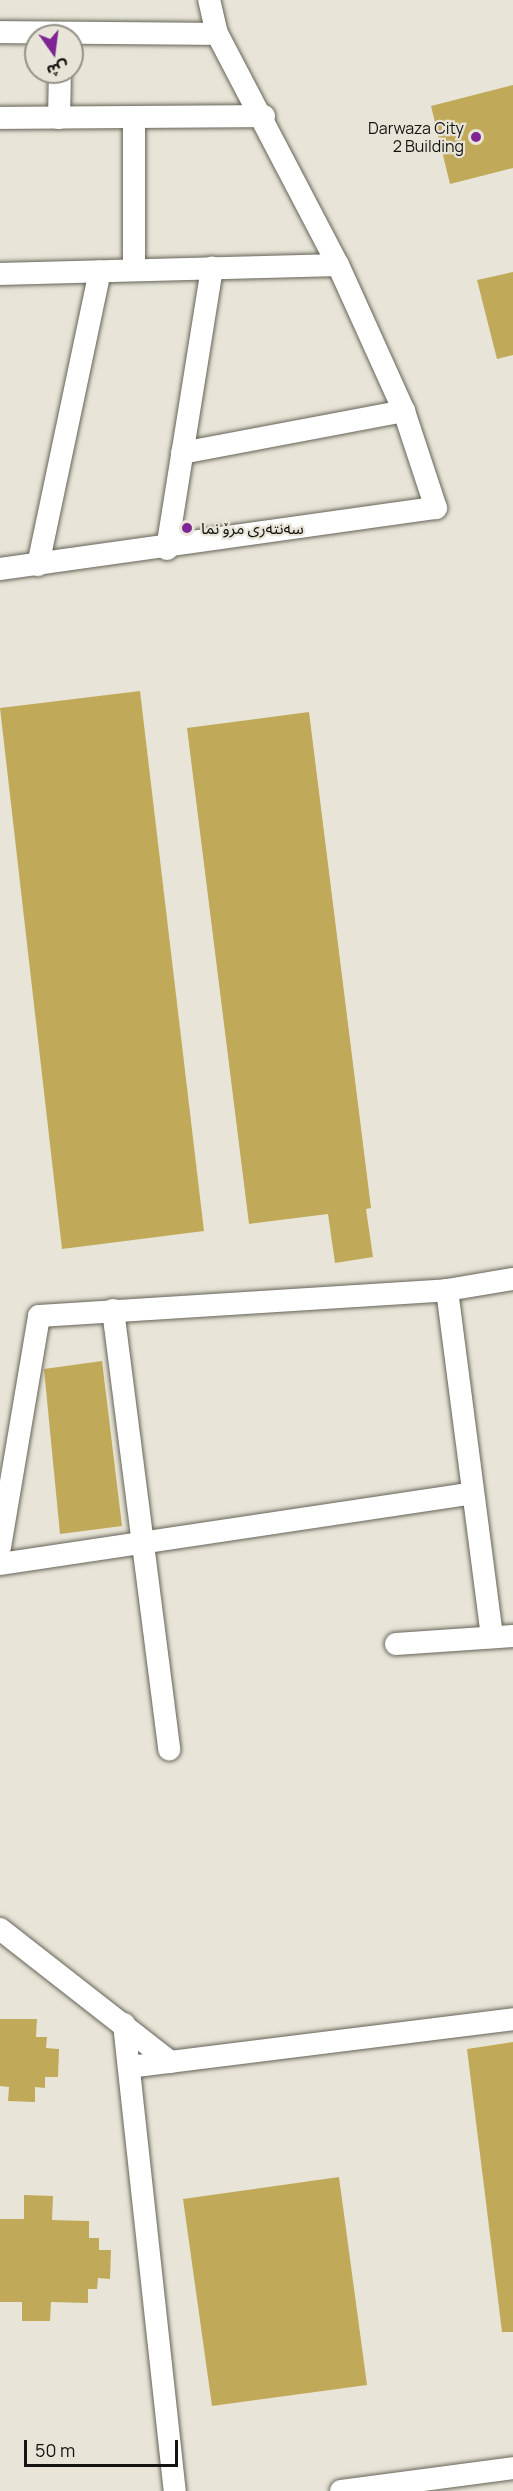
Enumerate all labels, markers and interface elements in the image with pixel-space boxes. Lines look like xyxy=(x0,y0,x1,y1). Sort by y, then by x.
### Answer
north arrow xyxy=(24,24,84,84)
text: ش xyxy=(45,56,71,83)
place label: Darwaza City 2 Building xyxy=(368,118,464,156)
marker: Darwaza City 2 Building xyxy=(469,130,483,144)
place label: سەنتەرى مرۆ نما xyxy=(201,518,304,538)
marker: سەنتەرى مرۆ نما xyxy=(178,519,196,537)
scale bar xyxy=(27,2428,182,2466)
text: 50 m xyxy=(35,2438,75,2462)

